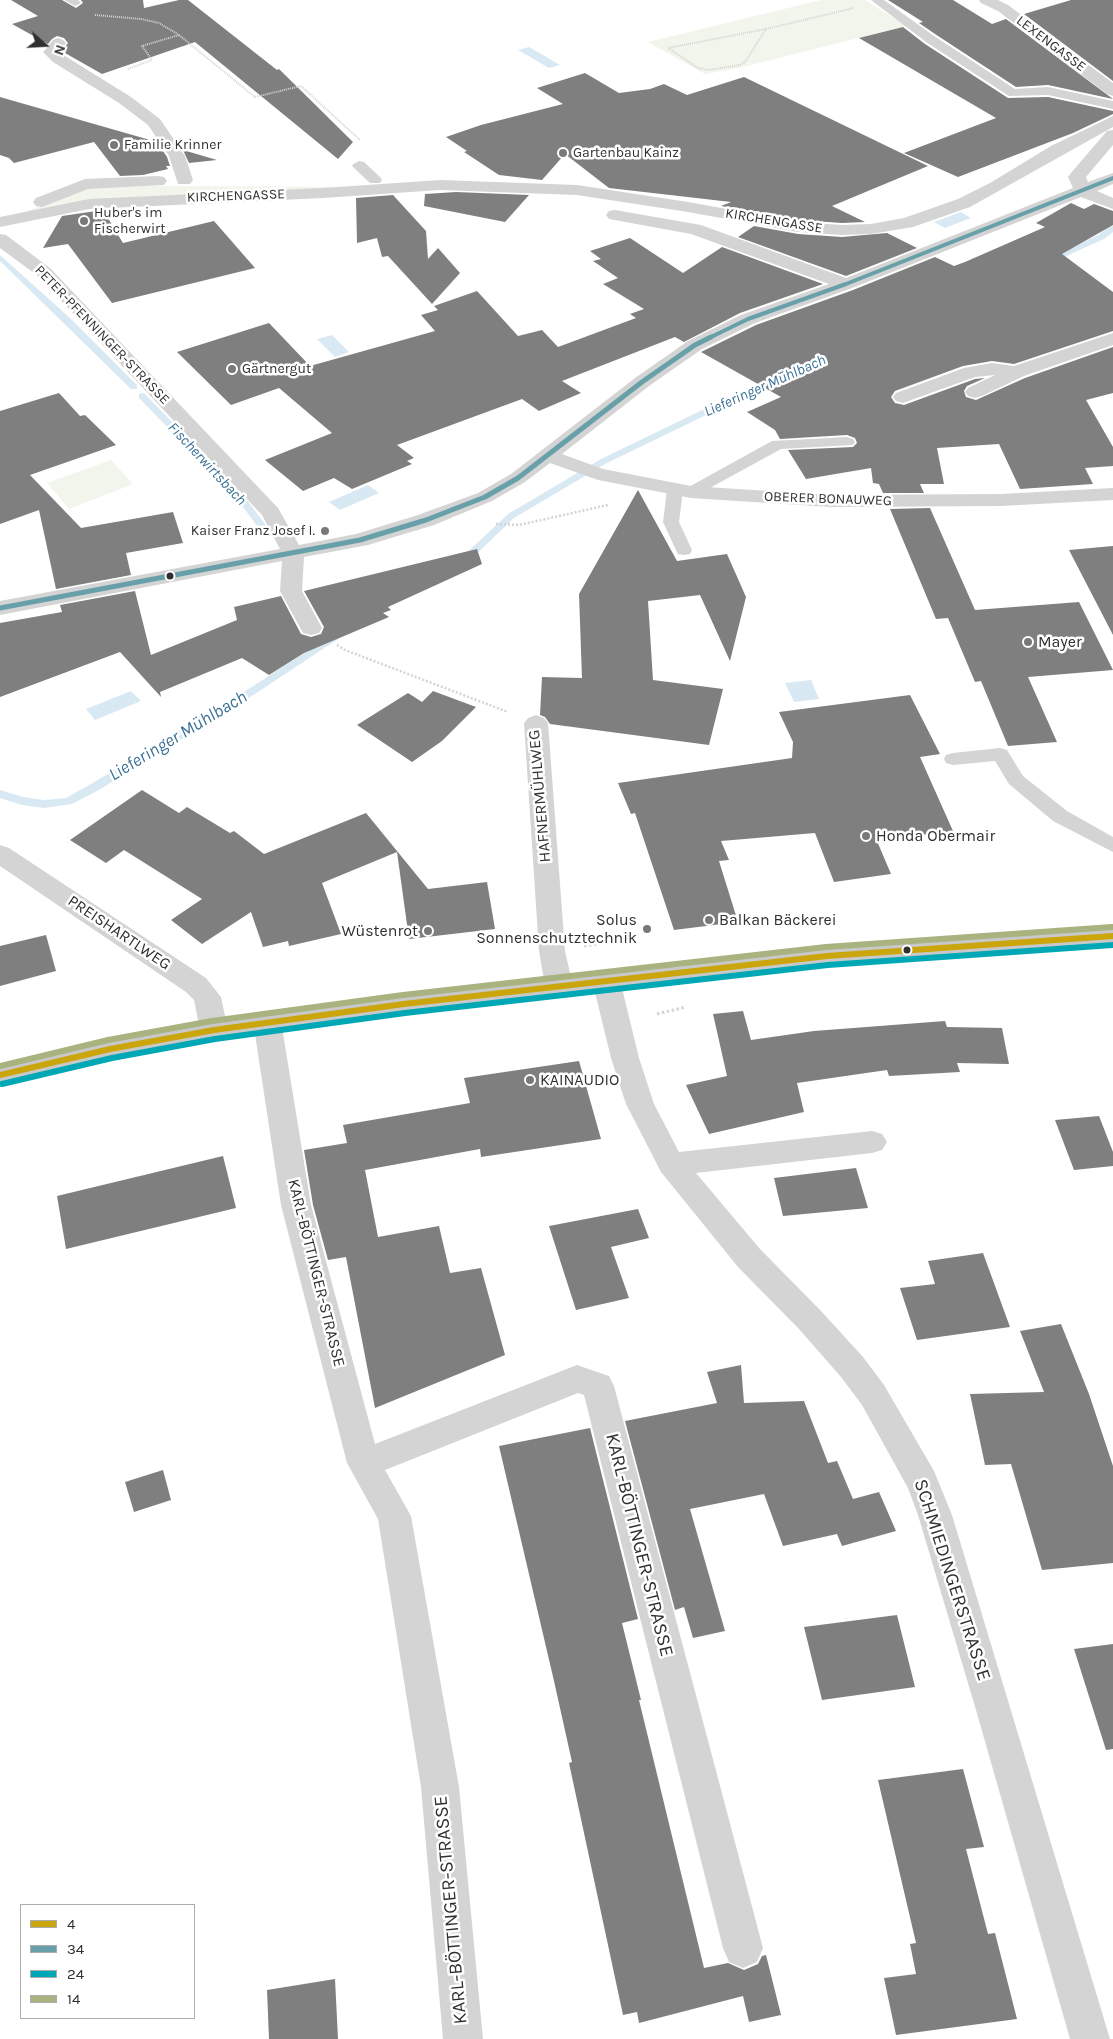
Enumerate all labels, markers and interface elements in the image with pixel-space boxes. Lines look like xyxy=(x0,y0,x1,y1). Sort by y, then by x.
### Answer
street label: LEXENGASSE xyxy=(1013,12,1089,76)
north arrow xyxy=(20,20,70,70)
text: N xyxy=(50,43,69,58)
place label: Familie Krinner xyxy=(124,137,221,153)
marker: Familie Krinner xyxy=(108,139,120,151)
place label: Gartenbau Kainz xyxy=(573,145,679,161)
marker: Gartenbau Kainz xyxy=(557,147,569,159)
street label: KIRCHENGASSE xyxy=(187,186,285,206)
place label: Huber's im Fischerwirt xyxy=(94,205,165,238)
street label: KIRCHENGASSE xyxy=(724,205,824,237)
marker: Huber's im Fischerwirt xyxy=(78,215,90,227)
street label: PETER-PFENNINGER-STRASSE xyxy=(31,262,173,408)
water label: Lieferinger Mühlbach xyxy=(701,351,829,421)
place label: Gärtnergut xyxy=(242,361,311,377)
marker: Gärtnergut xyxy=(226,363,238,375)
water label: Fischerwirtsbach xyxy=(164,419,250,509)
street label: OBERER BONAUWEG xyxy=(764,488,892,510)
place label: Kaiser Franz Josef I. xyxy=(191,523,315,539)
marker: Kaiser Franz Josef I. xyxy=(319,525,331,537)
unlabelled marker xyxy=(165,571,175,581)
place label: Mayer xyxy=(1038,632,1082,652)
marker: Mayer xyxy=(1022,636,1034,648)
water label: Lieferinger Mühlbach xyxy=(105,686,251,786)
street label: HAFNERMÜHLWEG xyxy=(525,729,555,863)
place label: Honda Obermair xyxy=(876,826,995,846)
marker: Honda Obermair xyxy=(860,830,872,842)
street label: PREISHARTLWEG xyxy=(64,892,174,974)
place label: Solus Sonnenschutztechnik xyxy=(476,910,637,948)
place label: Balkan Bäckerei xyxy=(719,910,837,930)
marker: Balkan Bäckerei xyxy=(703,914,715,926)
place label: Wüstenrot xyxy=(342,921,418,941)
marker: Solus Sonnenschutztechnik xyxy=(641,923,653,935)
marker: Wüstenrot xyxy=(422,925,434,937)
unlabelled marker xyxy=(902,945,912,955)
place label: KAINAUDIO xyxy=(540,1070,619,1090)
marker: KAINAUDIO xyxy=(524,1074,536,1086)
street label: KARL-BÖTTINGER-STRASSE xyxy=(283,1177,349,1369)
street label: KARL-BÖTTINGER-STRASSE xyxy=(600,1431,678,1659)
street label: SCHMIEDINGERSTRASSE xyxy=(909,1476,995,1684)
street label: KARL-BÖTTINGER-STRASSE xyxy=(430,1795,472,2025)
legend xyxy=(20,1904,195,2019)
text: 4 xyxy=(67,1915,75,1933)
text: 34 xyxy=(67,1940,84,1958)
text: 24 xyxy=(67,1965,84,1983)
text: 14 xyxy=(67,1990,80,2008)

